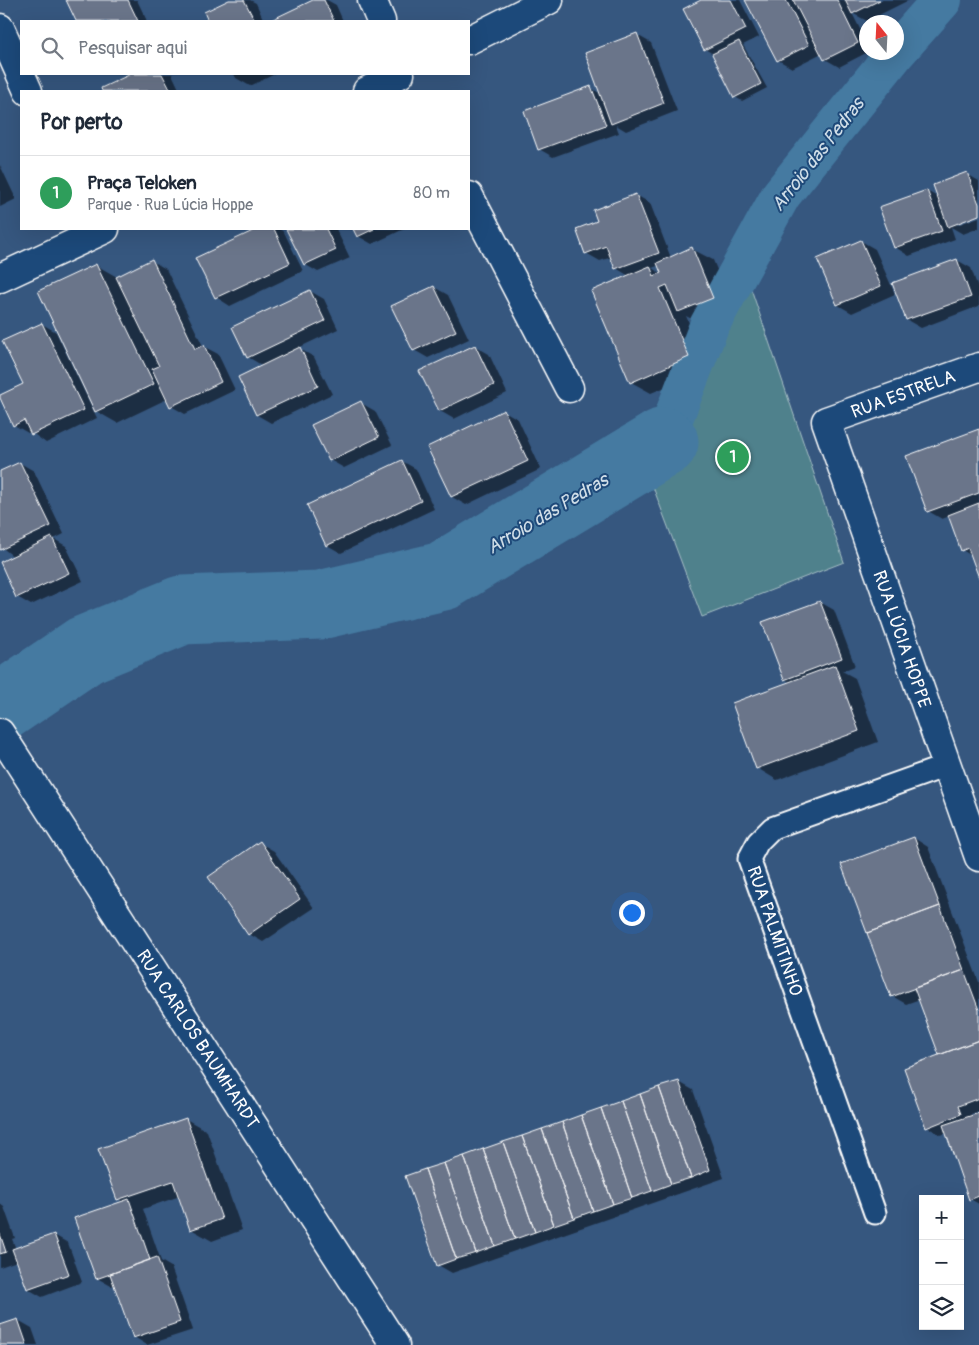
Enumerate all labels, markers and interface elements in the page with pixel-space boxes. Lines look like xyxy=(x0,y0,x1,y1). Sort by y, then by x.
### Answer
north arrow xyxy=(859,15,904,60)
search box xyxy=(20,20,470,75)
icon: search xyxy=(38,34,66,62)
text: Pesquisar aqui xyxy=(78,36,187,60)
water label: Arroio das Pedras xyxy=(766,91,871,216)
text: Por perto xyxy=(40,109,122,136)
text: Praça Teloken xyxy=(87,171,197,195)
text: 1 xyxy=(53,183,59,203)
text: 80 m xyxy=(413,183,450,203)
text: Parque · Rua Lúcia Hoppe xyxy=(87,195,253,215)
street label: RUA ESTRELA xyxy=(848,365,959,424)
pin: 1 xyxy=(717,438,749,476)
water label: Arroio das Pedras xyxy=(482,467,615,560)
street label: RUA LÚCIA HOPPE xyxy=(867,567,936,711)
street label: RUA PALMITINHO xyxy=(742,863,808,999)
your location xyxy=(619,900,645,926)
street label: RUA CARLOS BAUMHARDT xyxy=(131,946,264,1133)
map controls xyxy=(919,1195,964,1330)
button: + xyxy=(919,1195,964,1240)
button: − xyxy=(919,1240,964,1285)
button: layers xyxy=(919,1285,964,1330)

